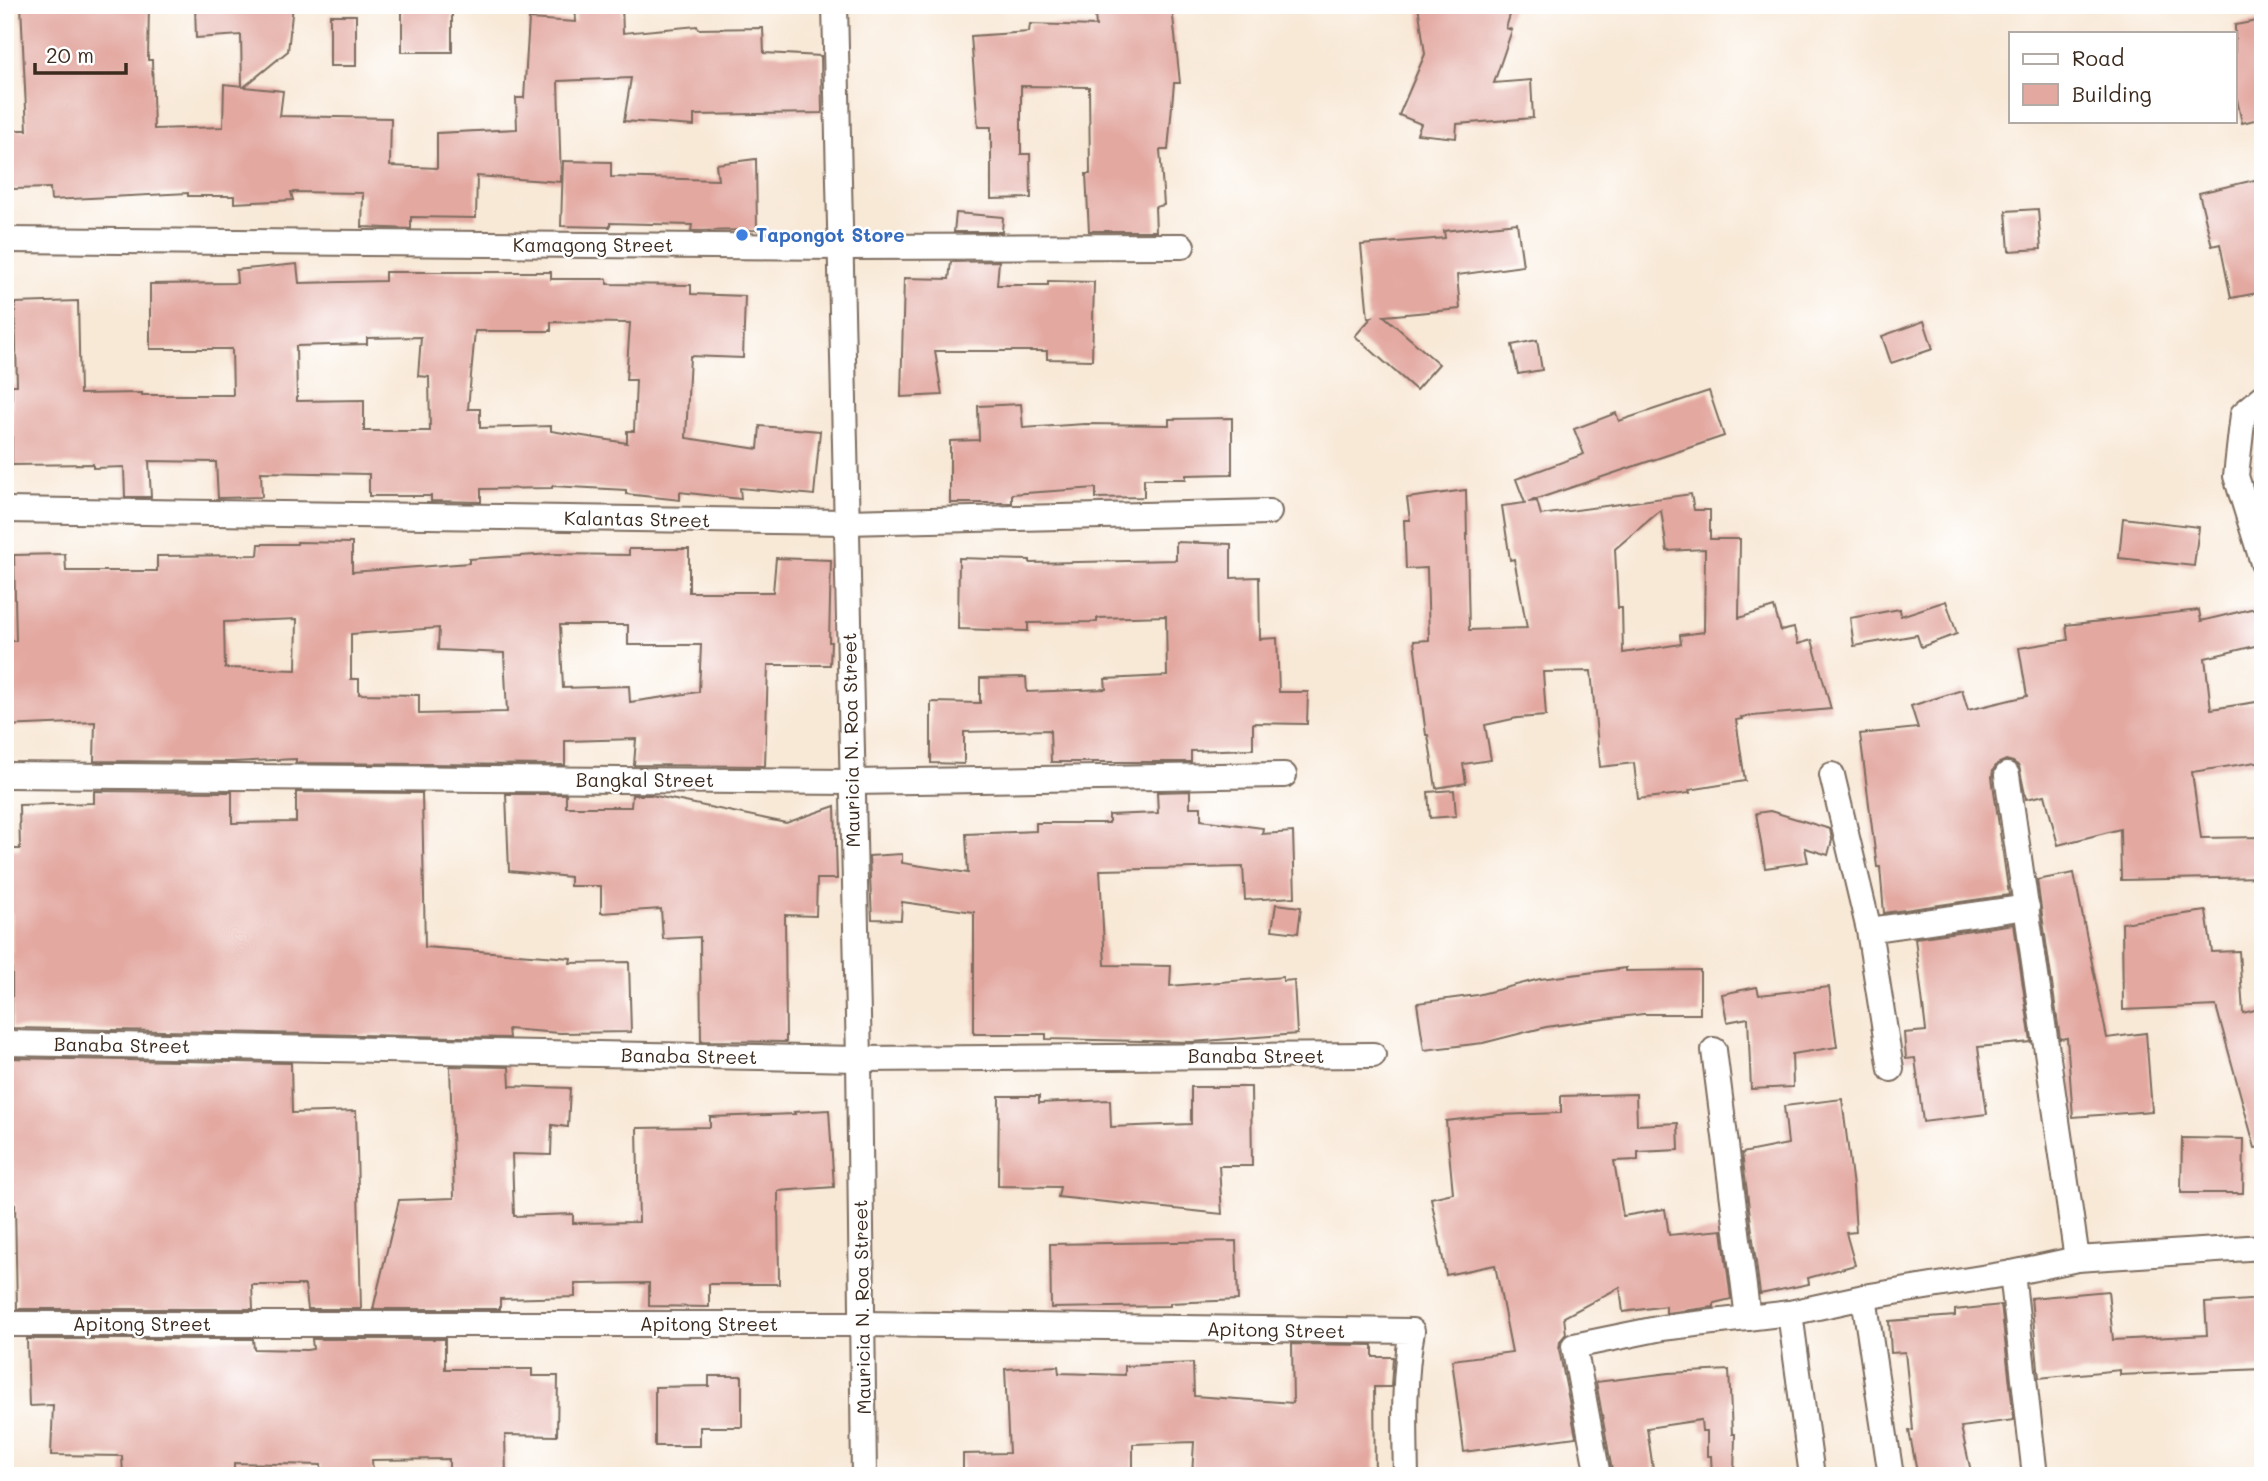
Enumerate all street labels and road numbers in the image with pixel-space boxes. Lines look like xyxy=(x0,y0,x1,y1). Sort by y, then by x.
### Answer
street label: Kamagong Street xyxy=(513,232,673,257)
street label: Kalantas Street xyxy=(564,505,710,532)
street label: Mauricia N. Roa Street xyxy=(836,632,865,848)
street label: Bangkal Street xyxy=(576,767,714,792)
street label: Banaba Street xyxy=(54,1031,190,1058)
street label: Banaba Street xyxy=(621,1042,757,1069)
street label: Banaba Street xyxy=(1188,1043,1324,1068)
street label: Mauricia N. Roa Street xyxy=(847,1199,876,1415)
street label: Apitong Street xyxy=(73,1311,211,1336)
street label: Apitong Street xyxy=(640,1311,778,1336)
street label: Apitong Street xyxy=(1207,1316,1345,1343)

